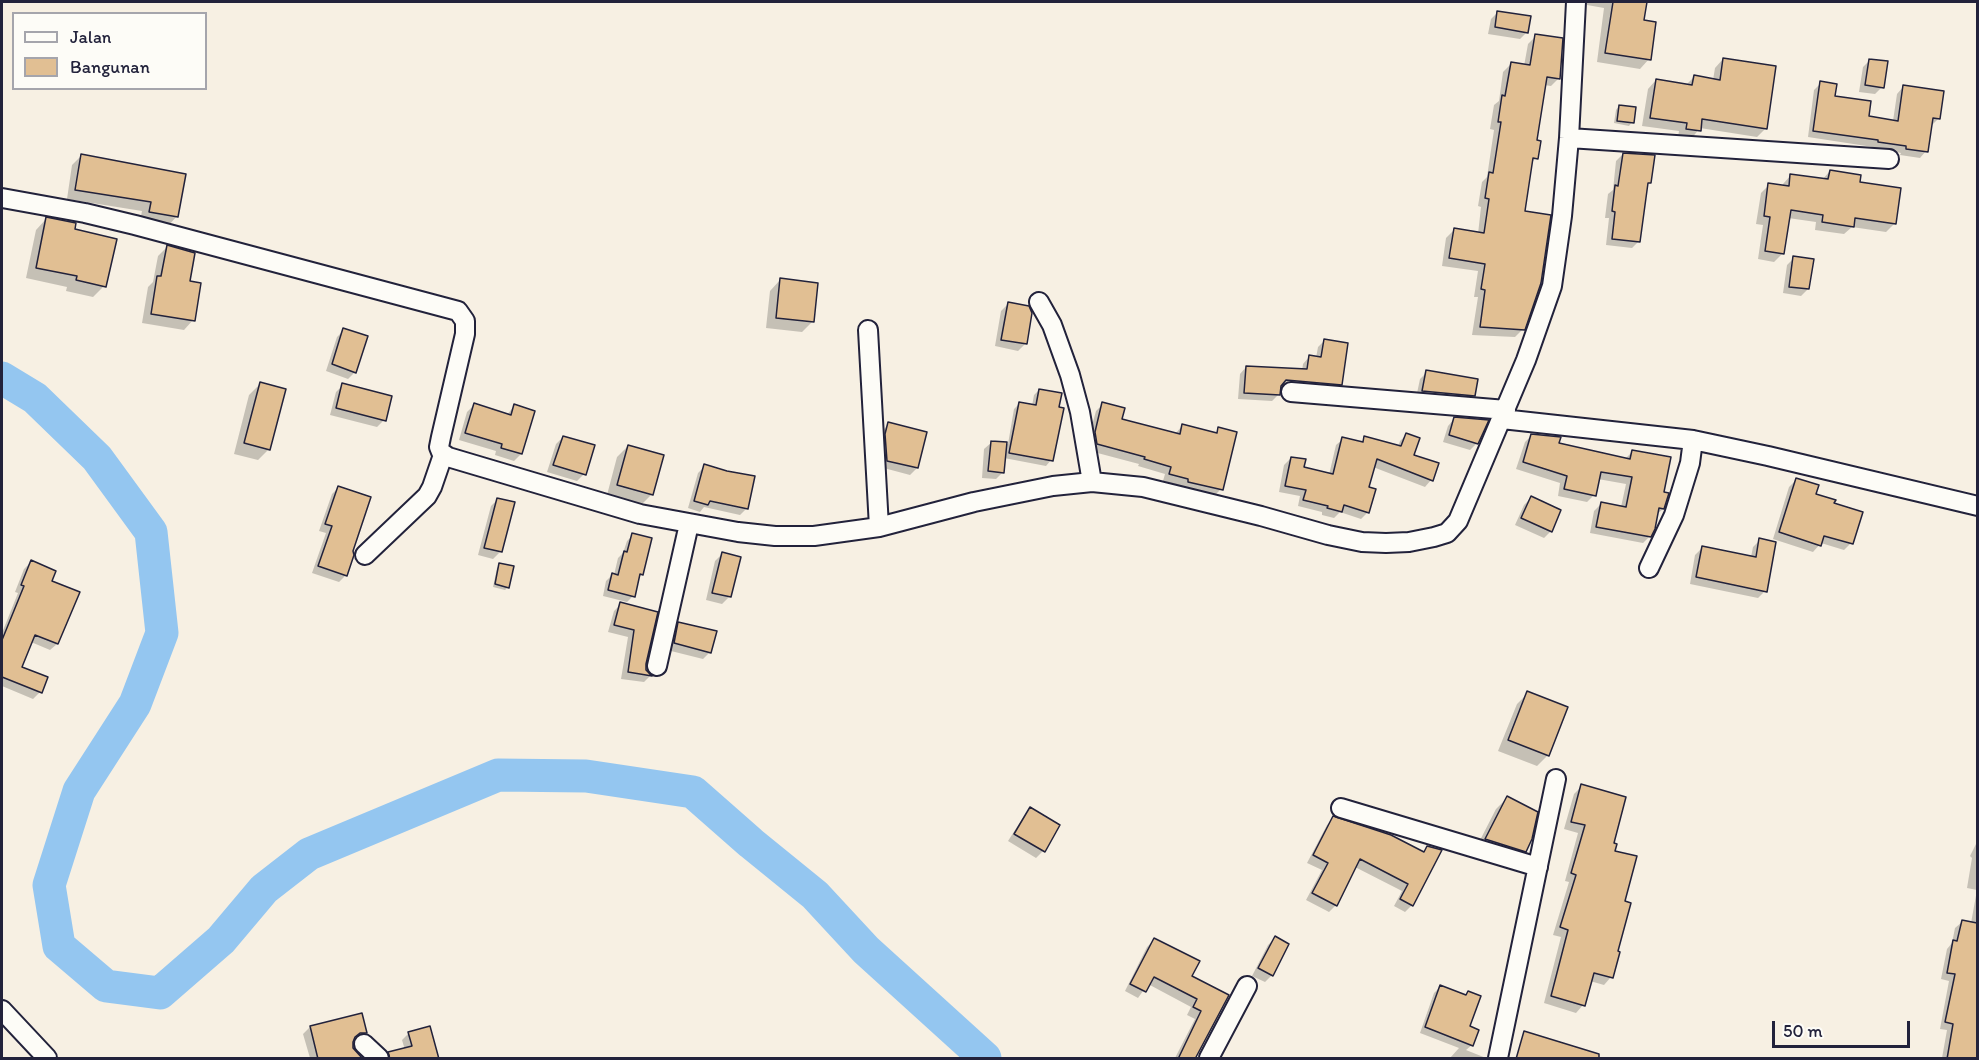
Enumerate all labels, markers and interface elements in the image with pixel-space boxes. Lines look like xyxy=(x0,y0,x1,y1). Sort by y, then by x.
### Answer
legend xyxy=(12,12,207,90)
text: Jalan xyxy=(70,26,111,48)
text: Bangunan xyxy=(70,56,150,78)
scale bar xyxy=(1775,1009,1913,1047)
text: 50 m xyxy=(1783,1020,1823,1042)

